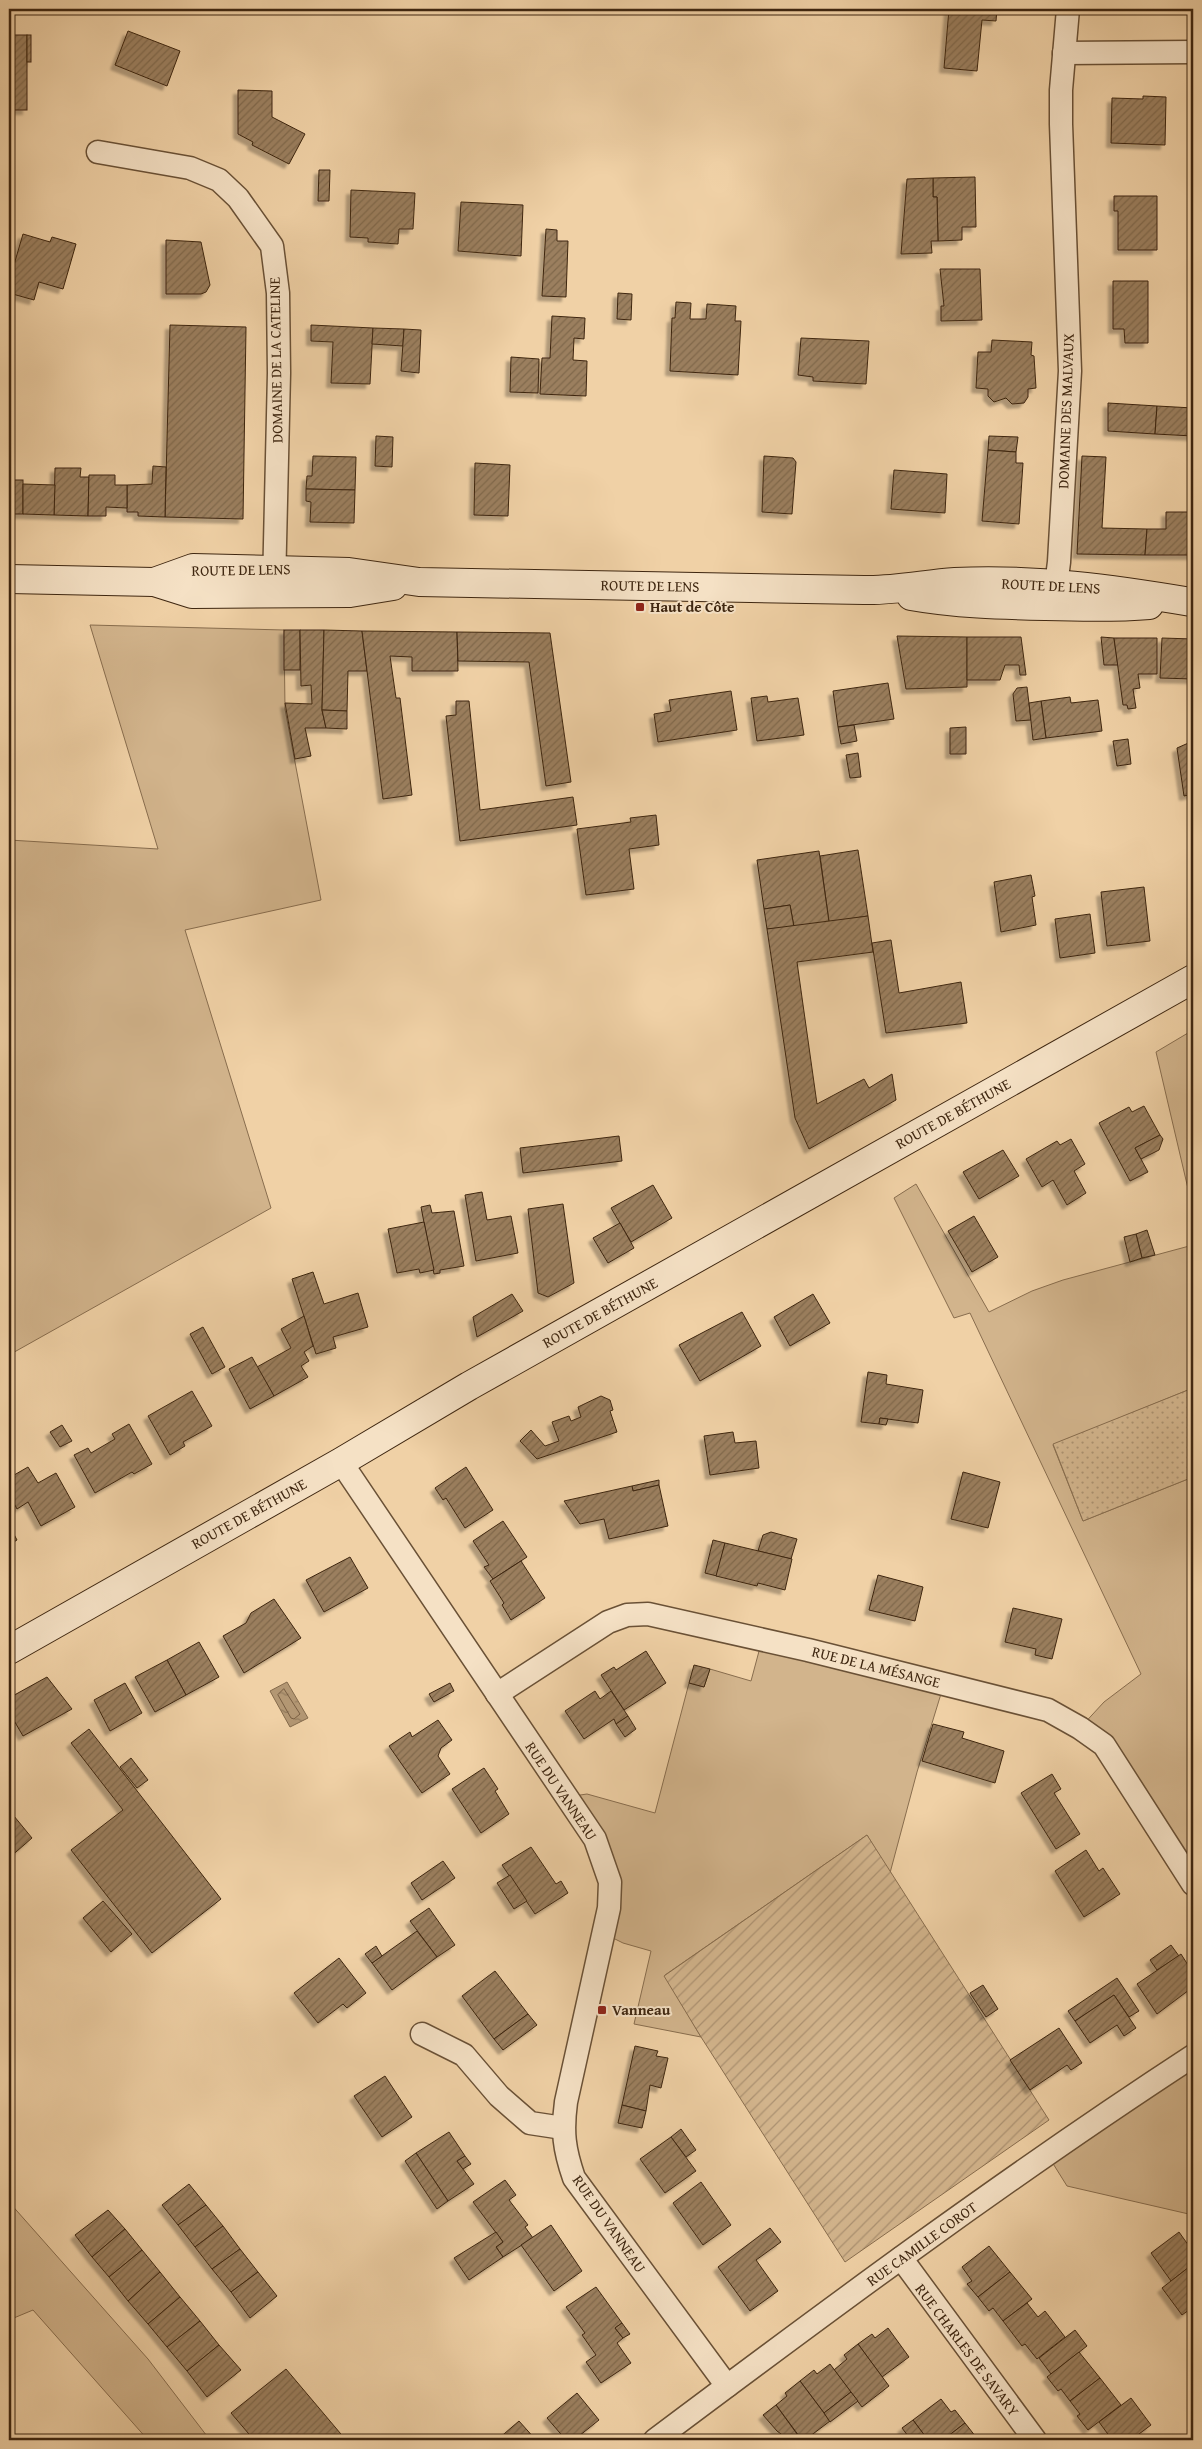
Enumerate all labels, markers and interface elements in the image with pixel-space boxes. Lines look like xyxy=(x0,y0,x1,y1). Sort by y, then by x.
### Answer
street label: DOMAINE DE LA CATELINE xyxy=(264,276,287,443)
street label: DOMAINE DES MALVAUX xyxy=(1052,332,1079,489)
street label: ROUTE DE LENS xyxy=(191,558,291,581)
street label: ROUTE DE LENS xyxy=(1001,572,1101,599)
street label: ROUTE DE LENS xyxy=(600,574,700,597)
place label: Haut de Côte xyxy=(650,596,734,617)
marker: Haut de Côte xyxy=(634,601,646,613)
street label: ROUTE DE BÉTHUNE xyxy=(891,1073,1014,1154)
street label: ROUTE DE BÉTHUNE xyxy=(538,1272,661,1353)
street label: ROUTE DE BÉTHUNE xyxy=(187,1473,310,1554)
street label: RUE DE LA MÉSANGE xyxy=(810,1640,943,1693)
street label: RUE DU VANNEAU xyxy=(521,1737,602,1844)
place label: Vanneau xyxy=(612,1999,671,2020)
marker: Vanneau xyxy=(596,2004,608,2016)
street label: RUE DU VANNEAU xyxy=(568,2171,651,2277)
street label: RUE CAMILLE COROT xyxy=(862,2196,982,2291)
street label: RUE CHARLES DE SAVARY xyxy=(911,2279,1024,2420)

